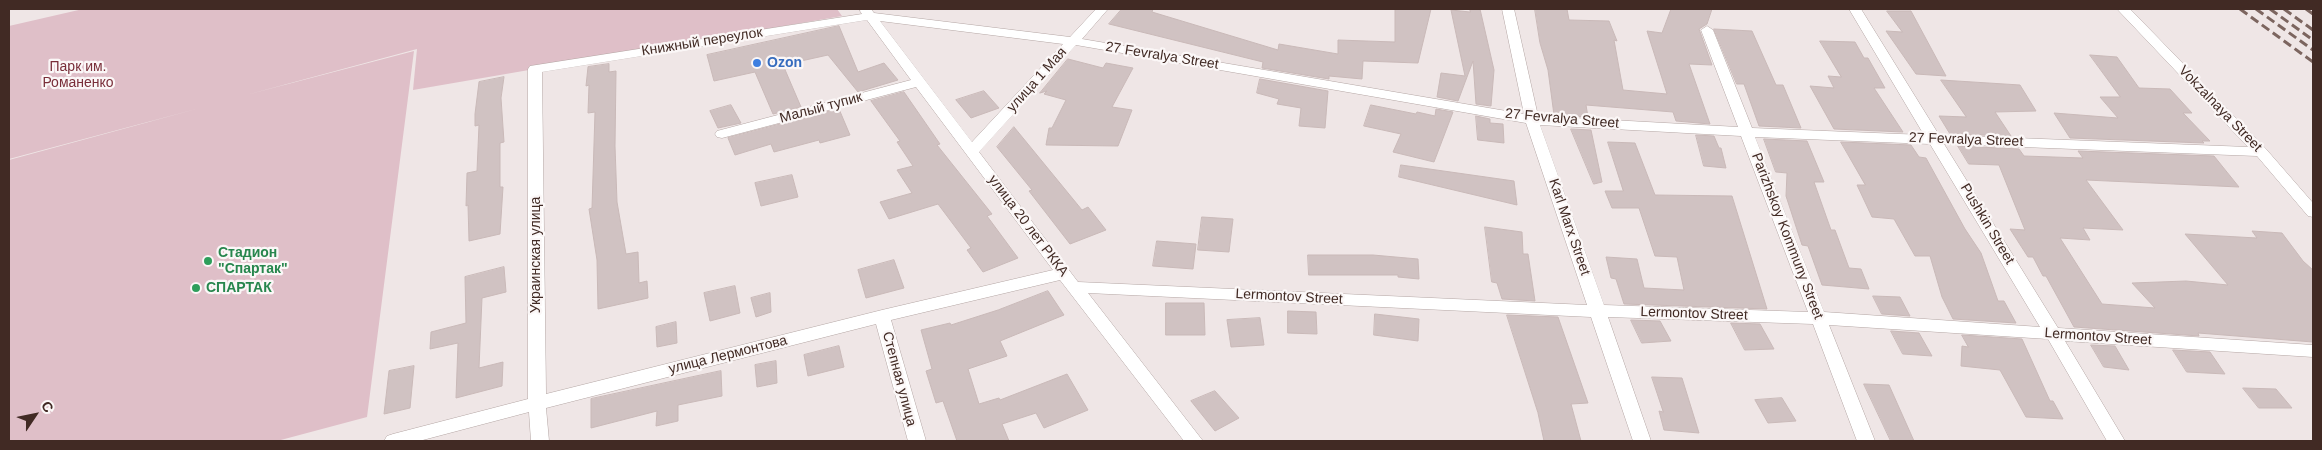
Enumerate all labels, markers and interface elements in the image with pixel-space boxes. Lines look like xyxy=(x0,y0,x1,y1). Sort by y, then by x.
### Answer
street label: Книжный переулок xyxy=(640,24,764,60)
street label: 27 Fevralya Street xyxy=(1104,39,1220,73)
street label: улица 1 Мая xyxy=(1004,44,1070,116)
place label: Ozon xyxy=(767,55,802,71)
marker: Ozon xyxy=(751,57,763,69)
park label: Парк им. Романенко xyxy=(42,59,114,92)
street label: Vokzalnaya Street xyxy=(2175,63,2265,155)
street label: Малый тупик xyxy=(778,89,864,127)
street label: 27 Fevralya Street xyxy=(1504,106,1620,132)
street label: 27 Fevralya Street xyxy=(1909,130,2023,150)
street label: Parizhskoy Kommuny Street xyxy=(1748,151,1826,321)
street label: улица 20 лет РККА xyxy=(984,172,1072,280)
street label: Karl Marx Street xyxy=(1545,176,1593,278)
street label: Pushkin Street xyxy=(1956,181,2018,267)
street label: Украинская улица xyxy=(528,197,544,313)
place label: Стадион "Спартак" xyxy=(218,245,288,278)
marker: Стадион "Спартак" xyxy=(202,255,214,267)
place label: СПАРТАК xyxy=(206,280,272,296)
marker: СПАРТАК xyxy=(190,282,202,294)
street label: Lermontov Street xyxy=(1235,286,1343,308)
street label: Lermontov Street xyxy=(1640,304,1748,324)
street label: Lermontov Street xyxy=(2044,325,2152,349)
street label: Степная улица xyxy=(878,330,920,428)
street label: улица Лермонтова xyxy=(667,332,789,378)
north arrow xyxy=(10,390,60,440)
text: С xyxy=(38,398,57,415)

